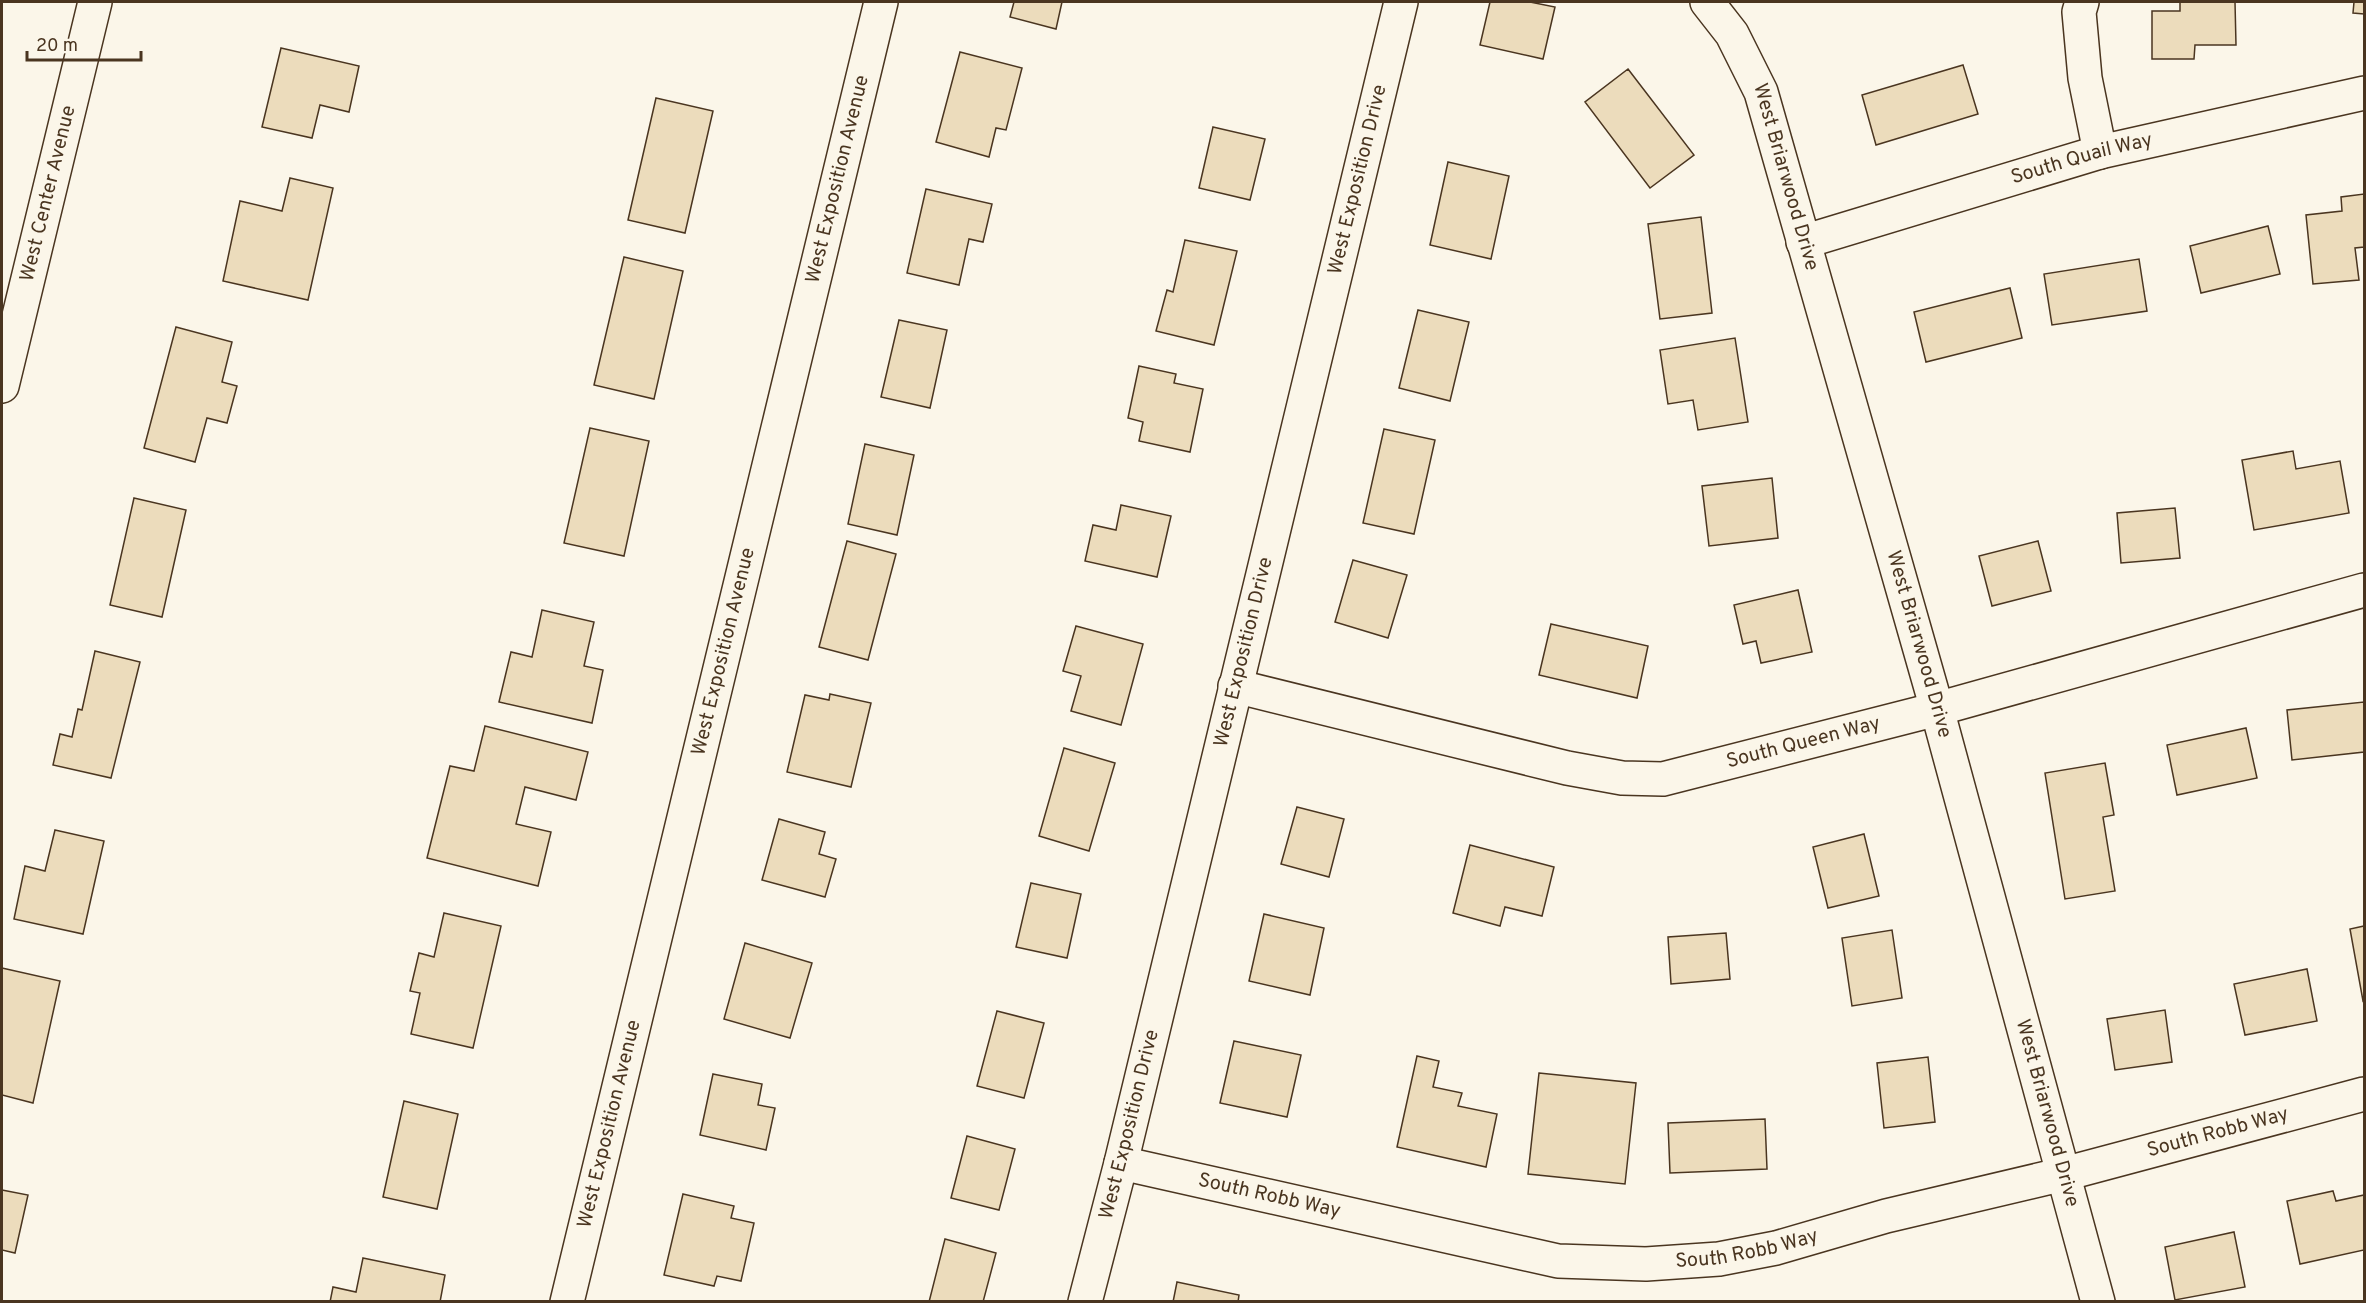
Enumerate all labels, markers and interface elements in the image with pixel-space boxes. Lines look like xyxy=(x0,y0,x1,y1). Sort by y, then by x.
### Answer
scale bar xyxy=(27,24,141,62)
text: 20 m xyxy=(36,35,78,58)
street label: West Exposition Avenue xyxy=(800,73,876,286)
street label: West Briarwood Drive xyxy=(1746,81,1824,274)
street label: West Exposition Drive xyxy=(1323,82,1394,277)
street label: West Center Avenue xyxy=(15,103,82,284)
street label: South Quail Way xyxy=(2008,128,2155,191)
street label: West Exposition Avenue xyxy=(686,545,762,758)
street label: West Briarwood Drive xyxy=(1880,548,1957,741)
street label: West Exposition Drive xyxy=(1209,555,1280,750)
street label: South Queen Way xyxy=(1724,711,1883,775)
street label: West Exposition Avenue xyxy=(572,1017,648,1231)
street label: West Briarwood Drive xyxy=(2009,1017,2085,1210)
street label: West Exposition Drive xyxy=(1094,1027,1166,1222)
street label: South Robb Way xyxy=(2144,1102,2292,1164)
street label: South Robb Way xyxy=(1196,1168,1343,1225)
street label: South Robb Way xyxy=(1674,1223,1821,1275)

